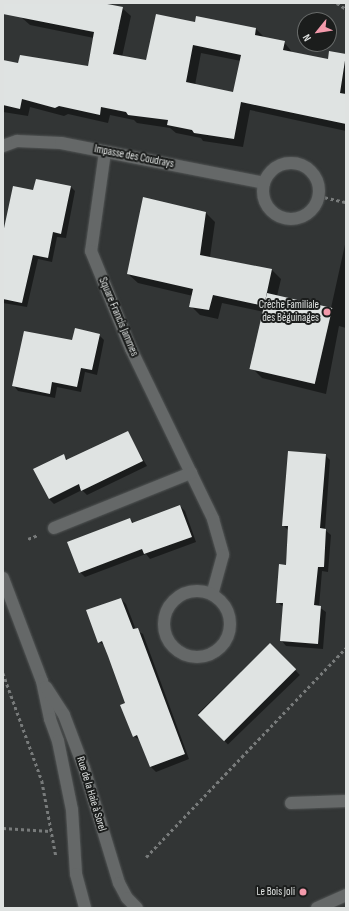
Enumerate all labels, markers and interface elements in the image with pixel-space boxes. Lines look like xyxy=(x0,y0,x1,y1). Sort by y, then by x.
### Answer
north arrow xyxy=(297,12,337,52)
text: N xyxy=(300,32,314,44)
street label: Impasse des Coudrays xyxy=(93,143,175,171)
street label: Square Francis Jammes xyxy=(95,276,141,358)
place label: Crèche Familiale des Béguinages xyxy=(259,299,319,325)
marker: Crèche Familiale des Béguinages xyxy=(322,307,332,317)
street label: Rue de la Haie à Sorel xyxy=(73,755,109,833)
place label: Le Bois Joli xyxy=(257,885,295,899)
marker: Le Bois Joli xyxy=(298,887,308,897)

